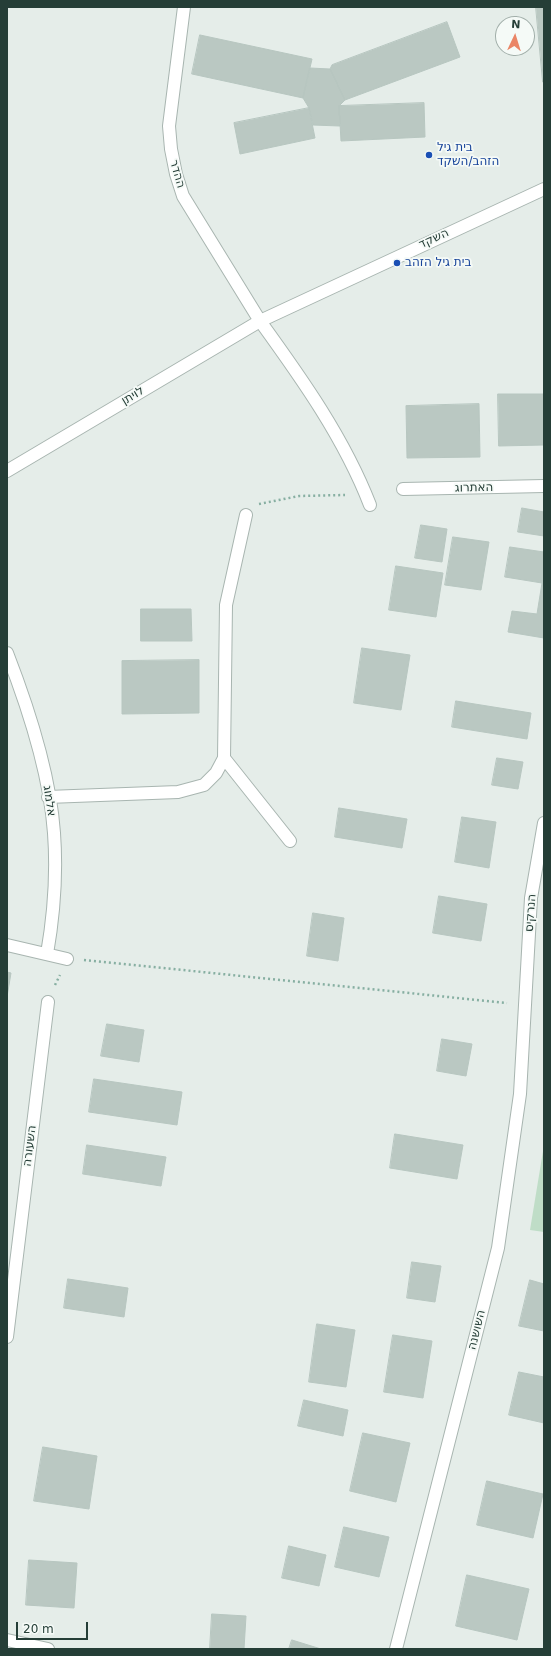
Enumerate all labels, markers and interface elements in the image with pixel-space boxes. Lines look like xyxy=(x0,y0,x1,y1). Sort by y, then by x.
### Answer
north arrow xyxy=(495,16,535,56)
text: N xyxy=(511,18,521,31)
place label: בית גיל הזהב/השקד xyxy=(437,141,499,169)
marker: בית גיל הזהב/השקד xyxy=(424,150,434,160)
street label: ההדר xyxy=(166,158,188,190)
street label: השקד xyxy=(417,226,451,252)
place label: בית גיל הזהב xyxy=(405,256,471,270)
marker: בית גיל הזהב xyxy=(392,258,402,268)
street label: לויתן xyxy=(119,384,147,408)
street label: האתרוג xyxy=(455,480,493,496)
street label: אלמוג xyxy=(39,784,59,818)
street label: הנרקיס xyxy=(522,893,540,933)
street label: השעורה xyxy=(20,1124,40,1168)
street label: השושנה xyxy=(465,1308,489,1352)
scale bar xyxy=(18,1614,90,1640)
text: 20 m xyxy=(23,1622,54,1636)

